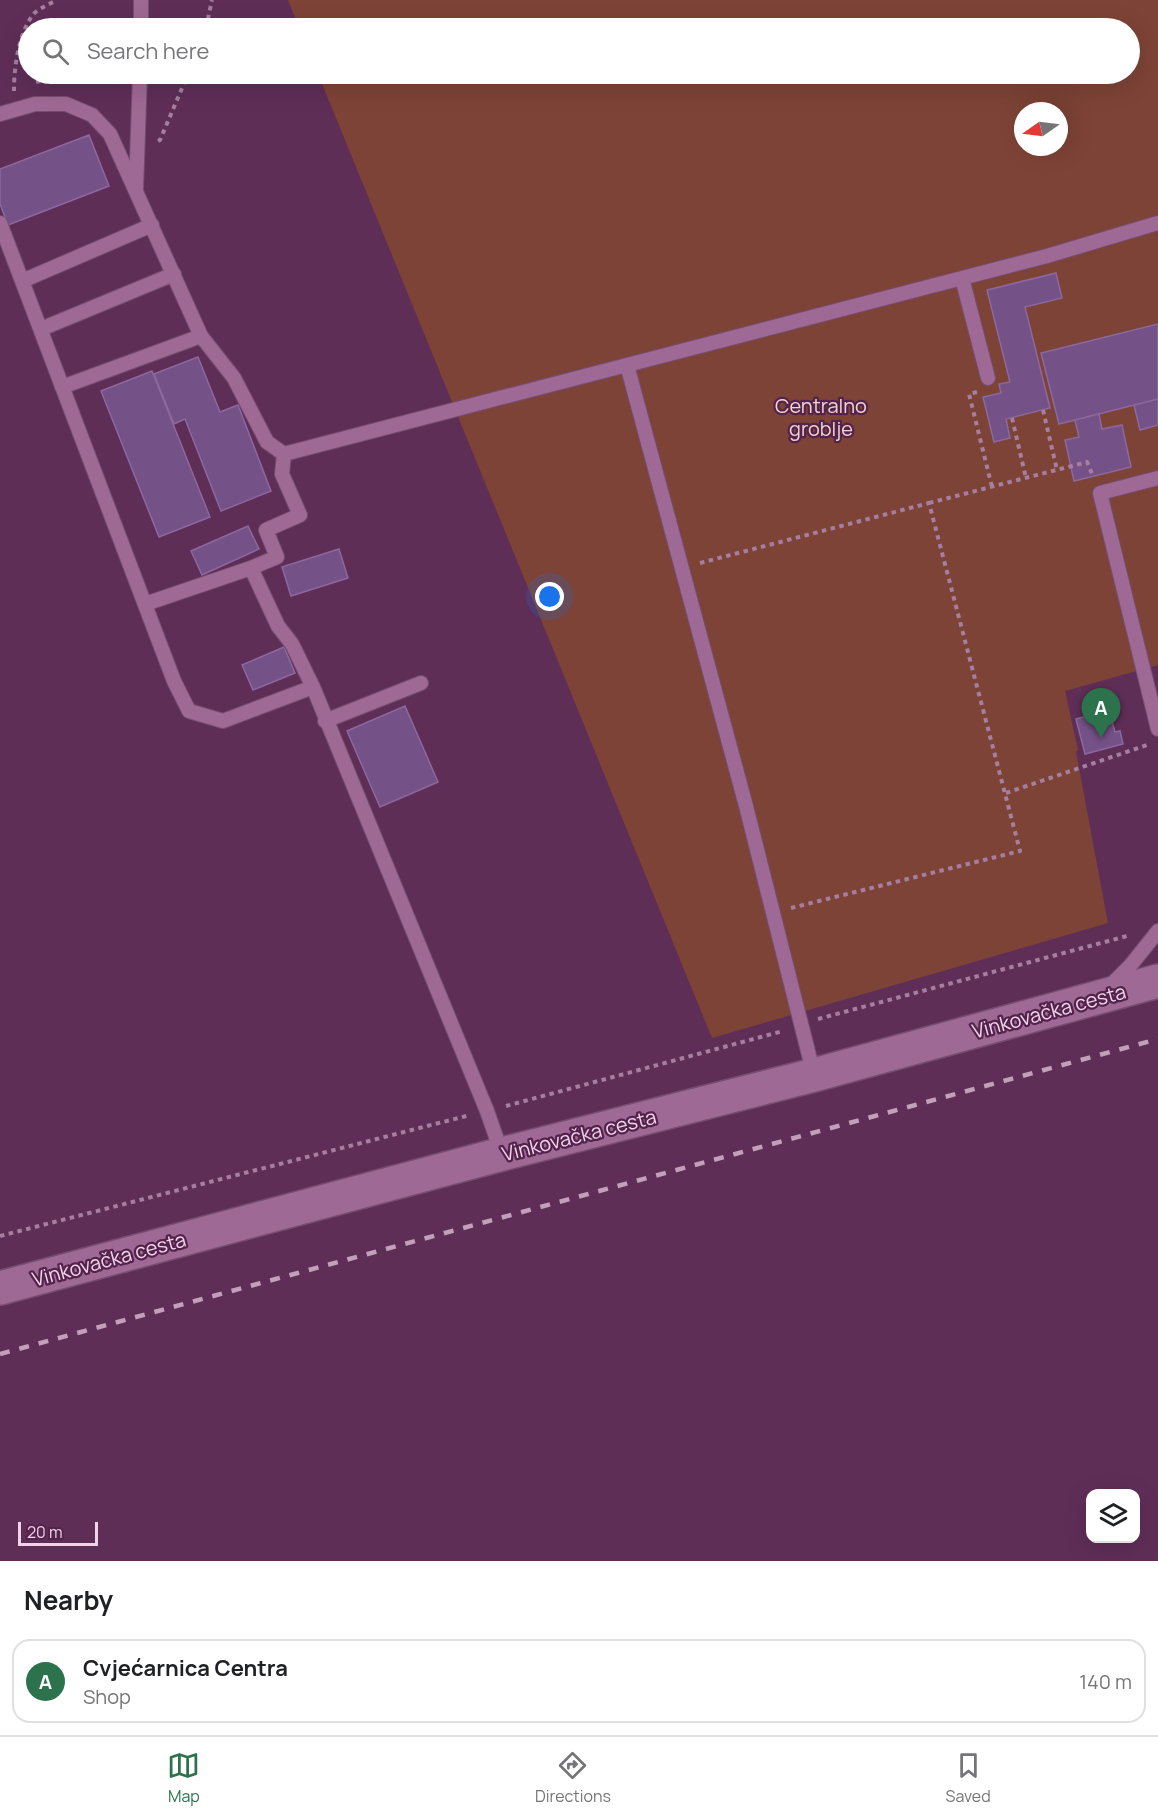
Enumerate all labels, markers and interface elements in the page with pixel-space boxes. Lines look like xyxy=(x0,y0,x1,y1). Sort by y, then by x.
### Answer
search box xyxy=(18,18,1140,84)
icon: search xyxy=(39,35,72,68)
text: Search here xyxy=(87,36,209,66)
north arrow xyxy=(1014,102,1068,156)
park label: Centralno groblje xyxy=(775,392,867,442)
your location xyxy=(535,582,564,611)
pin: A xyxy=(1082,688,1120,738)
street label: Vinkovačka cesta xyxy=(969,977,1129,1045)
street label: Vinkovačka cesta xyxy=(499,1103,659,1167)
street label: Vinkovačka cesta xyxy=(29,1225,189,1293)
map controls xyxy=(1086,1489,1140,1543)
button: layers xyxy=(1086,1489,1140,1543)
scale bar xyxy=(18,1519,98,1546)
text: 20 m xyxy=(27,1521,63,1543)
text: Nearby xyxy=(24,1582,113,1618)
text: Cvjećarnica Centra xyxy=(83,1653,288,1683)
text: A xyxy=(39,1668,52,1695)
text: 140 m xyxy=(1079,1668,1132,1695)
text: Shop xyxy=(83,1683,131,1710)
tab: Map xyxy=(167,1749,200,1807)
tab: Directions xyxy=(535,1749,611,1807)
tab: Saved xyxy=(946,1749,991,1807)

